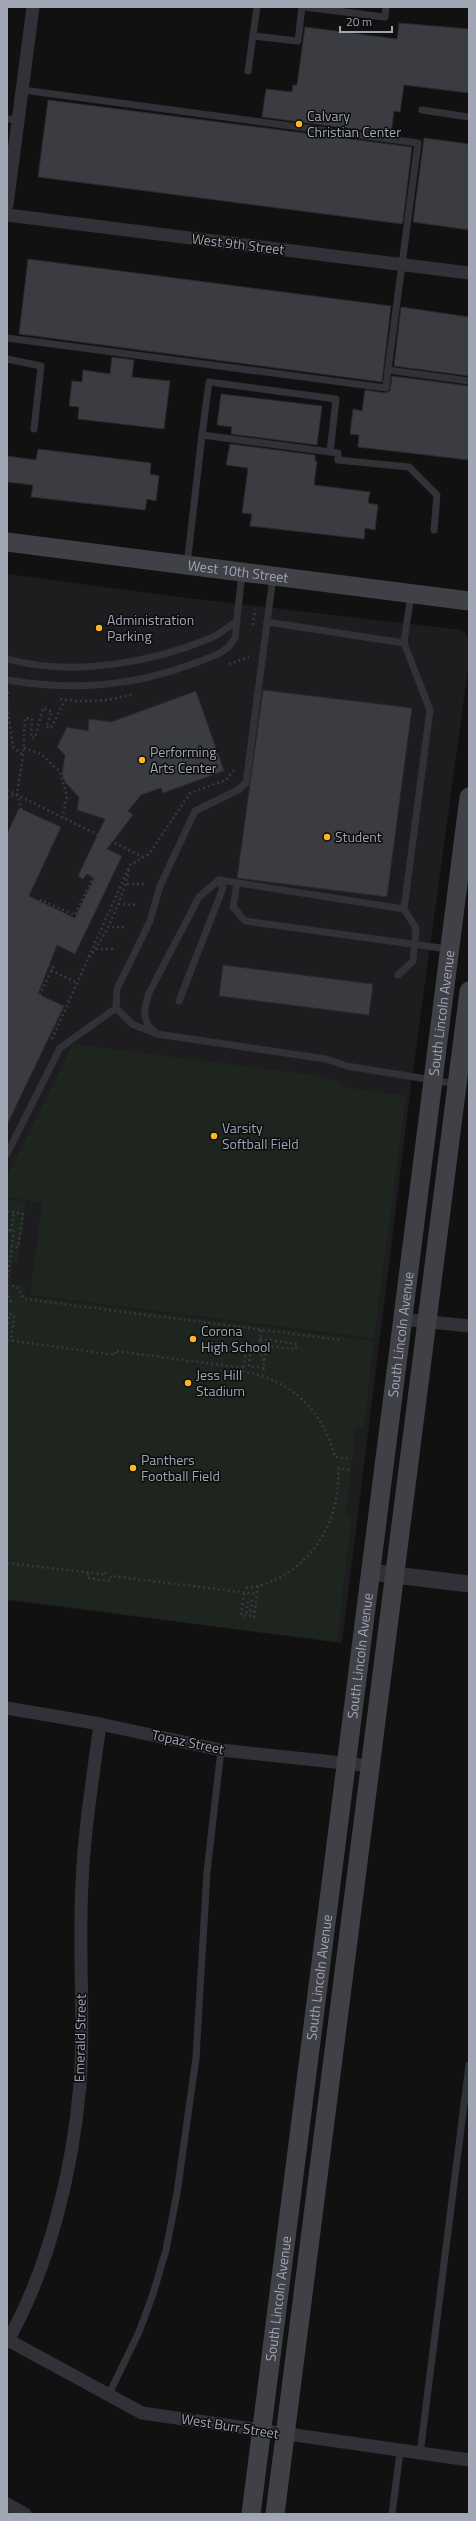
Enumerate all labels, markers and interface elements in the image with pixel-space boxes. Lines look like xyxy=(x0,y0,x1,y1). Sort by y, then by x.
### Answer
scale bar xyxy=(340,8,392,34)
text: 20 m xyxy=(346,12,372,31)
place label: Calvary Christian Center xyxy=(307,105,401,142)
marker: Calvary Christian Center xyxy=(294,119,304,129)
street label: West 9th Street xyxy=(191,227,286,260)
street label: West 10th Street xyxy=(187,554,290,588)
place label: Administration Parking xyxy=(107,609,194,646)
marker: Administration Parking xyxy=(94,623,104,633)
place label: Performing Arts Center xyxy=(150,741,217,778)
marker: Performing Arts Center xyxy=(137,755,147,765)
place label: Student xyxy=(335,826,382,847)
marker: Student xyxy=(322,832,332,842)
street label: South Lincoln Avenue xyxy=(423,949,459,1077)
place label: Varsity Softball Field xyxy=(222,1117,299,1154)
marker: Varsity Softball Field xyxy=(209,1131,219,1141)
street label: South Lincoln Avenue xyxy=(382,1270,419,1398)
place label: Corona High School xyxy=(201,1320,271,1357)
marker: Corona High School xyxy=(188,1334,198,1344)
place label: Jess Hill Stadium xyxy=(196,1364,245,1401)
marker: Jess Hill Stadium xyxy=(183,1378,193,1388)
place label: Panthers Football Field xyxy=(141,1449,220,1486)
marker: Panthers Football Field xyxy=(128,1463,138,1473)
street label: South Lincoln Avenue xyxy=(341,1592,378,1720)
street label: Topaz Street xyxy=(150,1724,226,1759)
street label: South Lincoln Avenue xyxy=(300,1913,337,2041)
street label: Emerald Street xyxy=(68,1994,91,2082)
street label: South Lincoln Avenue xyxy=(259,2235,296,2363)
street label: West Burr Street xyxy=(180,2407,281,2444)

